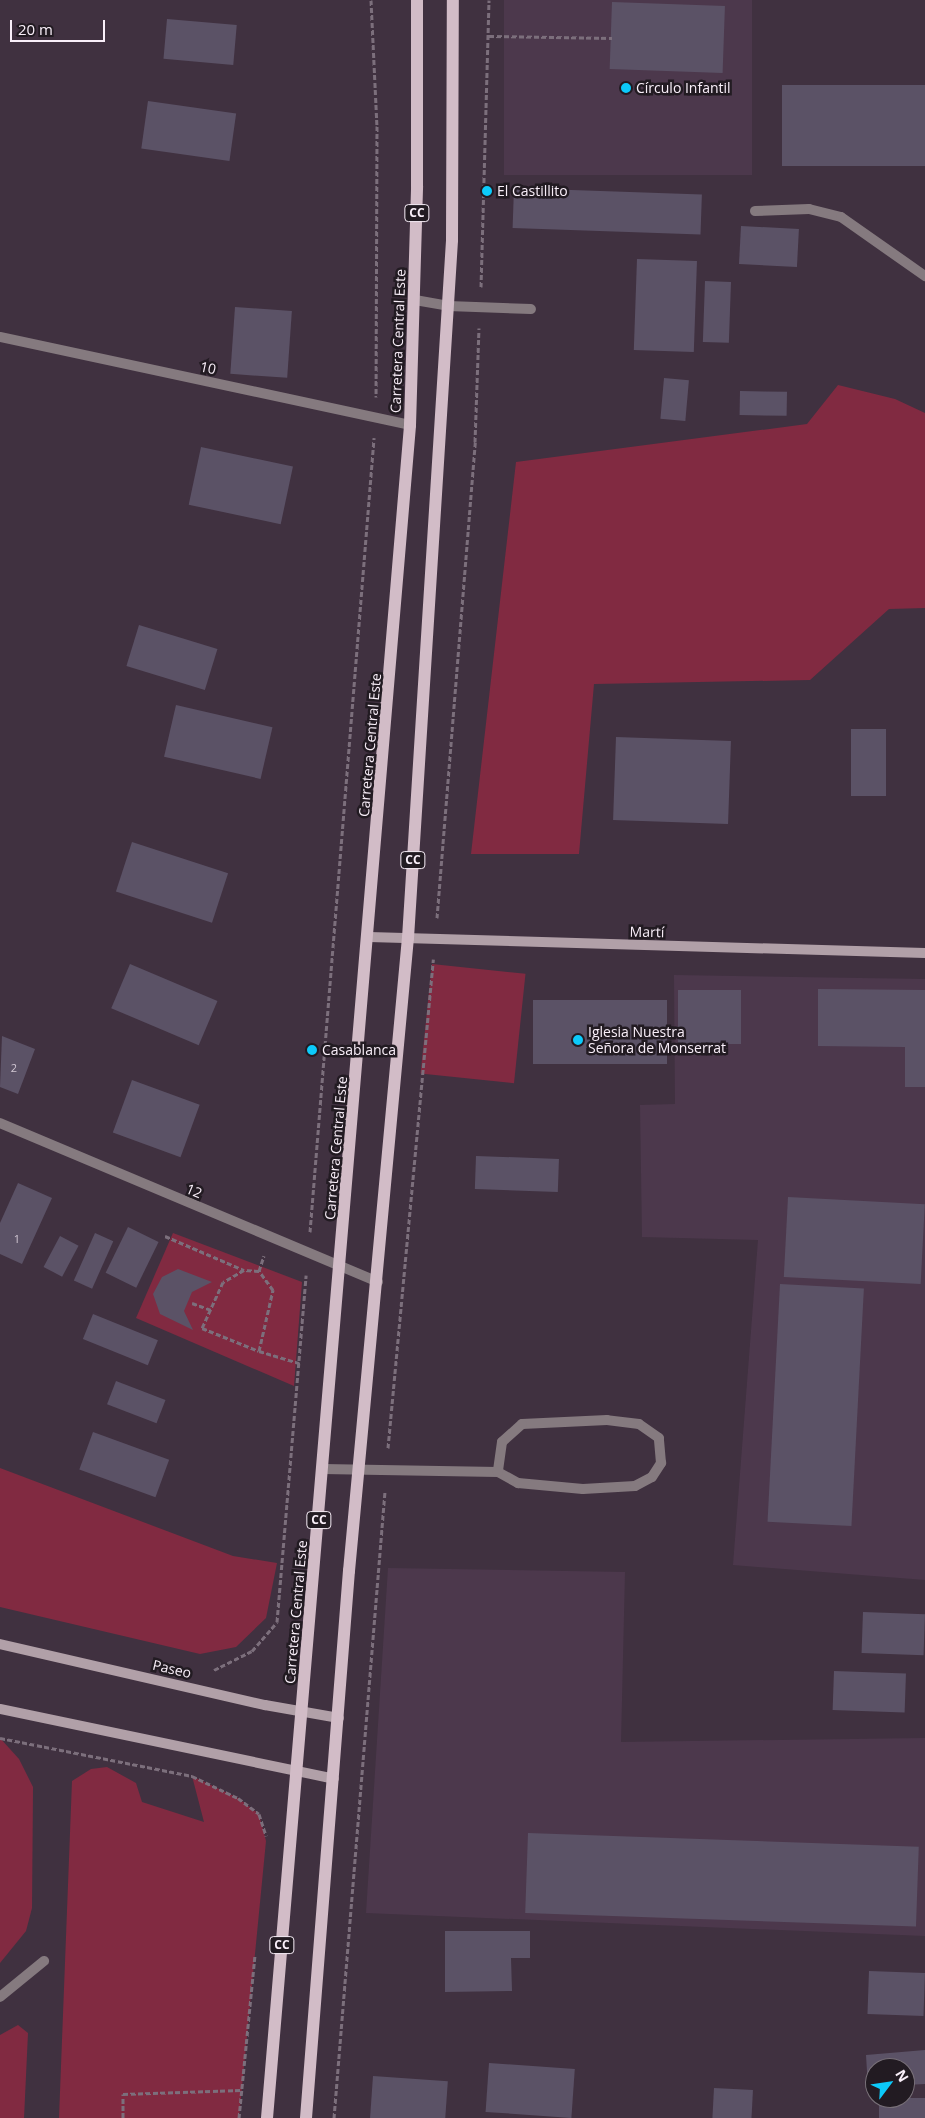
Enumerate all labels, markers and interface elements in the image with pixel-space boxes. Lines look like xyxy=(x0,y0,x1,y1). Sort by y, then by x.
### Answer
scale bar xyxy=(12,10,108,42)
text: 20 m xyxy=(18,19,53,39)
place label: Círculo Infantil xyxy=(636,80,731,96)
marker: Círculo Infantil xyxy=(620,82,632,94)
place label: El Castillito xyxy=(497,183,568,199)
marker: El Castillito xyxy=(481,185,493,197)
road number: CC xyxy=(403,204,431,222)
street label: Carretera Central Este xyxy=(387,269,409,413)
street label: 10 xyxy=(198,358,218,378)
street label: Carretera Central Este xyxy=(355,672,385,818)
road number: CC xyxy=(399,850,427,870)
street label: Martí xyxy=(630,923,664,941)
place label: Iglesia Nuestra Señora de Monserrat xyxy=(588,1024,726,1056)
marker: Iglesia Nuestra Señora de Monserrat xyxy=(572,1034,584,1046)
place label: Casablanca xyxy=(322,1042,396,1058)
marker: Casablanca xyxy=(306,1044,318,1056)
house number: 2 xyxy=(11,1061,17,1075)
street label: Carretera Central Este xyxy=(321,1075,351,1221)
street label: 12 xyxy=(183,1180,205,1202)
house number: 1 xyxy=(14,1232,20,1246)
road number: CC xyxy=(305,1510,333,1530)
street label: Carretera Central Este xyxy=(281,1539,311,1685)
street label: Paseo xyxy=(151,1656,193,1682)
road number: CC xyxy=(268,1936,296,1954)
north arrow xyxy=(865,2058,915,2108)
text: N xyxy=(891,2066,914,2085)

